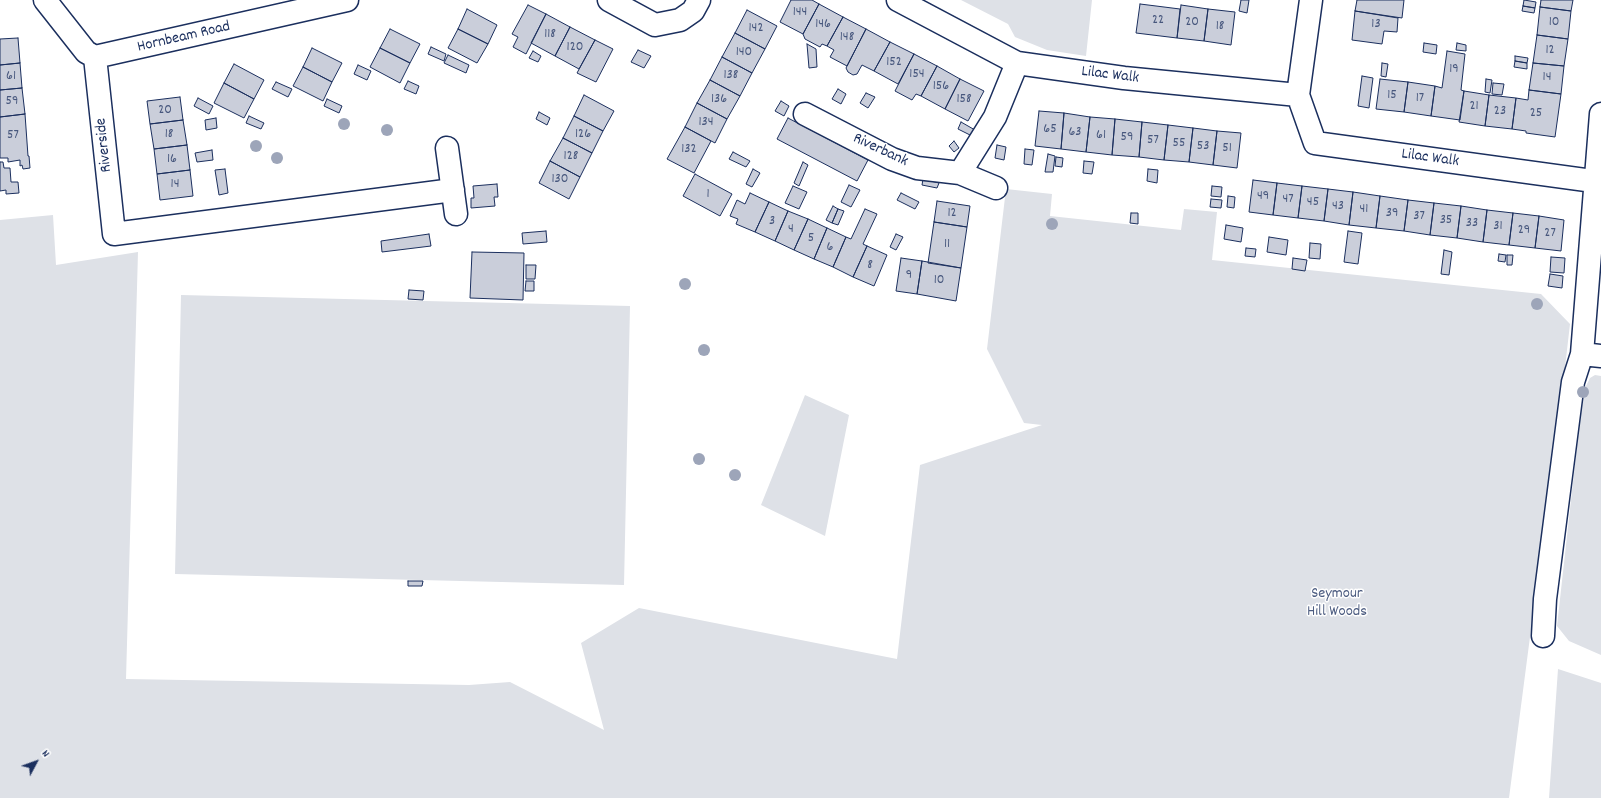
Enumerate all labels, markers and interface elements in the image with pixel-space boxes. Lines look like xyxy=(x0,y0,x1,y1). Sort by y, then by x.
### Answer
house number: 144 xyxy=(793,5,807,21)
house number: 22 xyxy=(1152,13,1164,29)
house number: 20 xyxy=(1185,15,1199,31)
house number: 10 xyxy=(1549,15,1559,31)
house number: 146 xyxy=(815,17,831,33)
house number: 13 xyxy=(1371,17,1381,33)
street label: Hornbeam Road xyxy=(136,18,232,58)
house number: 18 xyxy=(1216,19,1224,35)
house number: 142 xyxy=(749,21,763,37)
house number: 118 xyxy=(544,27,556,43)
house number: 148 xyxy=(840,30,854,46)
house number: 120 xyxy=(567,40,583,56)
house number: 12 xyxy=(1545,43,1555,59)
house number: 140 xyxy=(736,45,752,61)
house number: 152 xyxy=(886,55,902,71)
house number: 19 xyxy=(1449,62,1459,78)
street label: Lilac Walk xyxy=(1080,63,1140,89)
house number: 154 xyxy=(909,67,925,83)
house number: 138 xyxy=(724,68,738,84)
house number: 61 xyxy=(6,69,16,85)
house number: 14 xyxy=(1543,70,1551,86)
house number: 156 xyxy=(933,79,949,95)
house number: 15 xyxy=(1387,88,1397,104)
house number: 17 xyxy=(1416,91,1424,107)
house number: 136 xyxy=(711,92,727,108)
house number: 158 xyxy=(956,92,972,108)
house number: 59 xyxy=(6,94,18,110)
house number: 21 xyxy=(1469,99,1479,115)
house number: 20 xyxy=(158,103,172,119)
house number: 23 xyxy=(1494,104,1506,120)
house number: 25 xyxy=(1530,106,1542,122)
house number: 134 xyxy=(698,115,714,131)
street label: Riverside xyxy=(93,117,117,173)
house number: 65 xyxy=(1043,122,1057,138)
house number: 63 xyxy=(1068,125,1082,141)
house number: 18 xyxy=(165,127,173,143)
house number: 126 xyxy=(575,127,591,143)
house number: 57 xyxy=(7,128,19,144)
house number: 61 xyxy=(1096,128,1106,144)
street label: Riverbank xyxy=(849,130,911,172)
house number: 59 xyxy=(1121,130,1133,146)
house number: 57 xyxy=(1147,133,1159,149)
house number: 55 xyxy=(1173,136,1185,152)
house number: 53 xyxy=(1197,139,1209,155)
house number: 51 xyxy=(1222,141,1232,157)
house number: 132 xyxy=(681,142,697,158)
street label: Lilac Walk xyxy=(1400,145,1460,173)
house number: 128 xyxy=(564,149,578,165)
house number: 16 xyxy=(167,152,177,168)
house number: 130 xyxy=(552,172,568,188)
house number: 14 xyxy=(171,177,179,193)
house number: 1 xyxy=(706,187,710,203)
house number: 49 xyxy=(1257,189,1269,205)
house number: 47 xyxy=(1282,192,1294,208)
house number: 45 xyxy=(1307,195,1319,211)
house number: 43 xyxy=(1332,199,1344,215)
house number: 41 xyxy=(1360,202,1368,218)
house number: 12 xyxy=(947,206,957,222)
house number: 39 xyxy=(1386,206,1398,222)
house number: 37 xyxy=(1413,209,1425,225)
house number: 35 xyxy=(1440,213,1452,229)
house number: 3 xyxy=(769,214,775,230)
house number: 33 xyxy=(1466,216,1478,232)
house number: 31 xyxy=(1493,219,1503,235)
house number: 4 xyxy=(788,222,794,238)
house number: 29 xyxy=(1518,223,1530,239)
house number: 27 xyxy=(1544,226,1556,242)
house number: 5 xyxy=(808,231,814,247)
house number: 11 xyxy=(944,237,950,253)
house number: 6 xyxy=(827,240,833,256)
house number: 8 xyxy=(867,258,873,274)
house number: 9 xyxy=(906,268,912,284)
house number: 10 xyxy=(934,273,944,289)
park label: Seymour Hill Woods xyxy=(1307,585,1367,623)
north arrow xyxy=(16,742,56,782)
text: N xyxy=(37,747,53,761)

